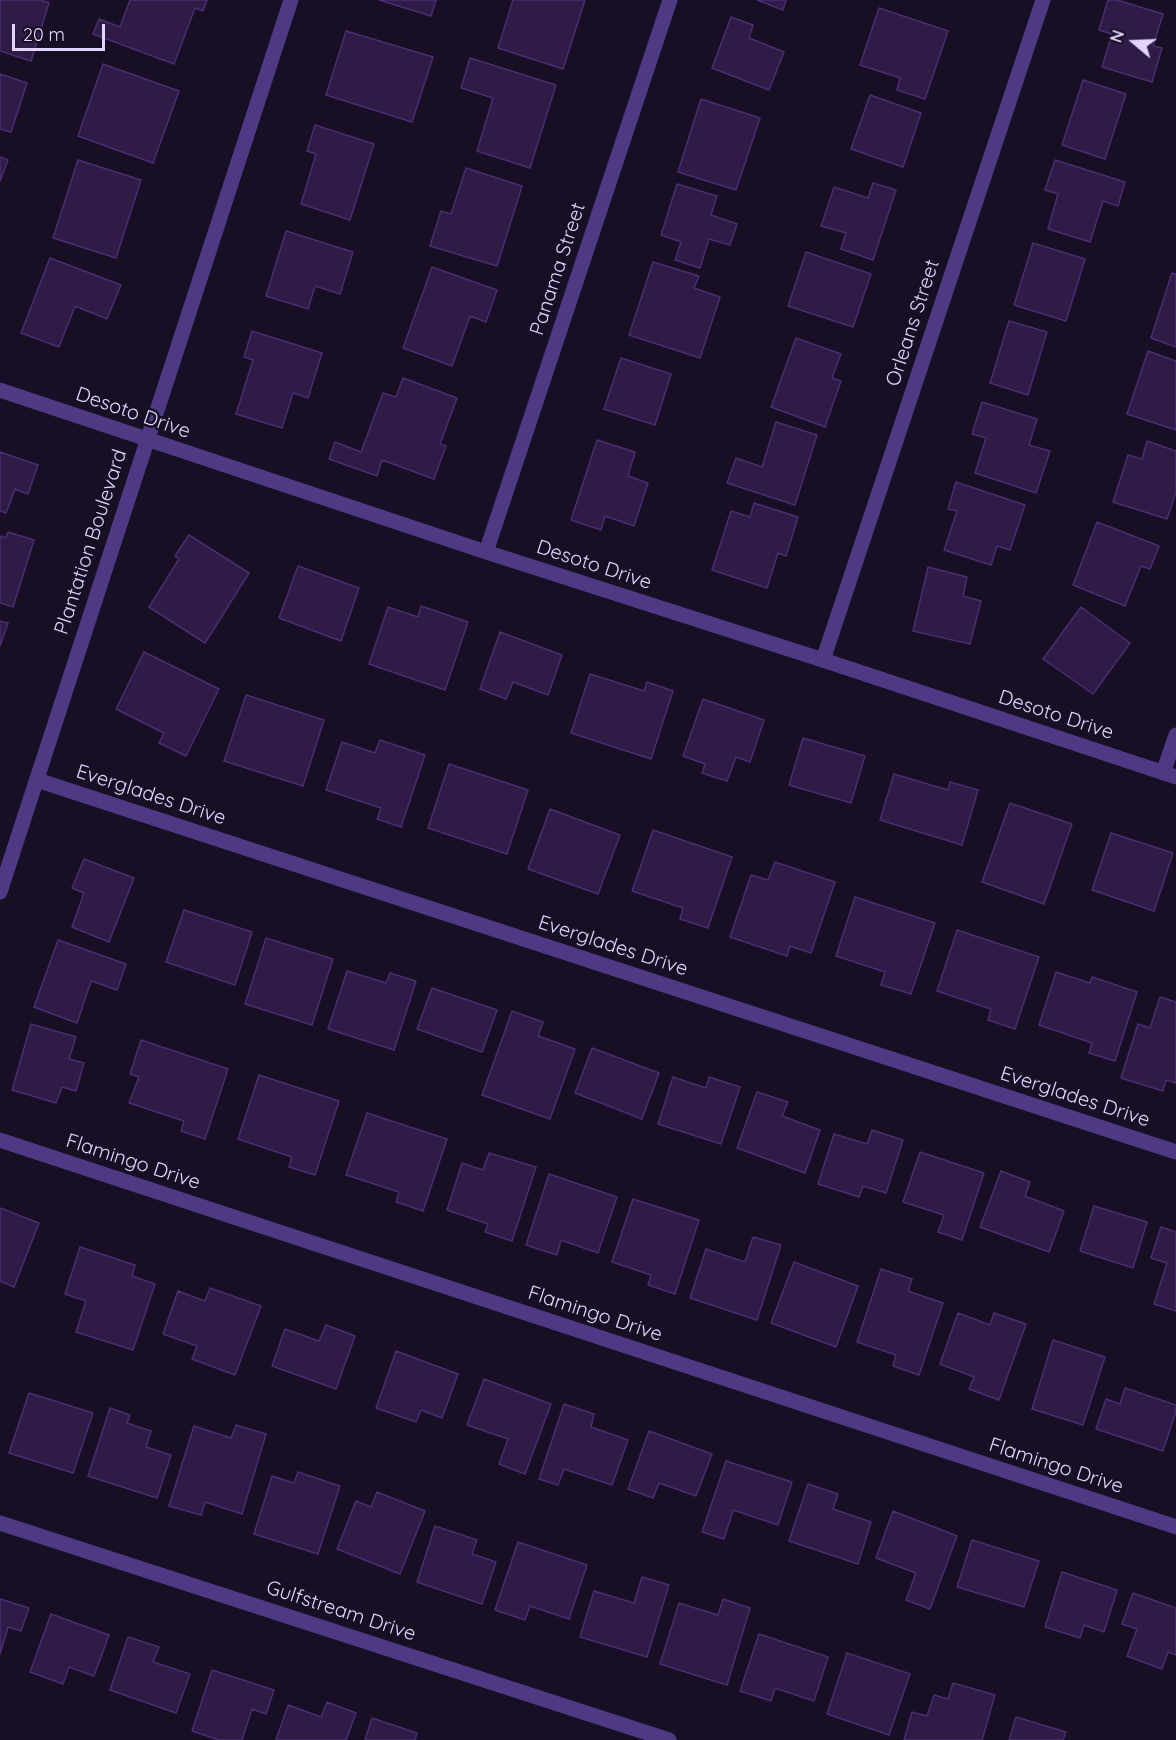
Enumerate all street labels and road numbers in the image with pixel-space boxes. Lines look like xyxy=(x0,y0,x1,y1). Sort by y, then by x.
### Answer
street label: Panama Street xyxy=(525,200,591,338)
street label: Orleans Street xyxy=(881,257,945,389)
street label: Desoto Drive xyxy=(73,382,193,444)
street label: Plantation Boulevard xyxy=(50,446,132,638)
street label: Desoto Drive xyxy=(533,535,655,595)
street label: Desoto Drive xyxy=(995,685,1117,745)
street label: Everglades Drive xyxy=(73,760,229,830)
street label: Everglades Drive xyxy=(535,911,691,981)
street label: Everglades Drive xyxy=(997,1062,1153,1132)
street label: Flamingo Drive xyxy=(63,1129,203,1195)
street label: Flamingo Drive xyxy=(525,1281,665,1347)
street label: Flamingo Drive xyxy=(986,1433,1126,1499)
street label: Gulfstream Drive xyxy=(263,1576,419,1646)

